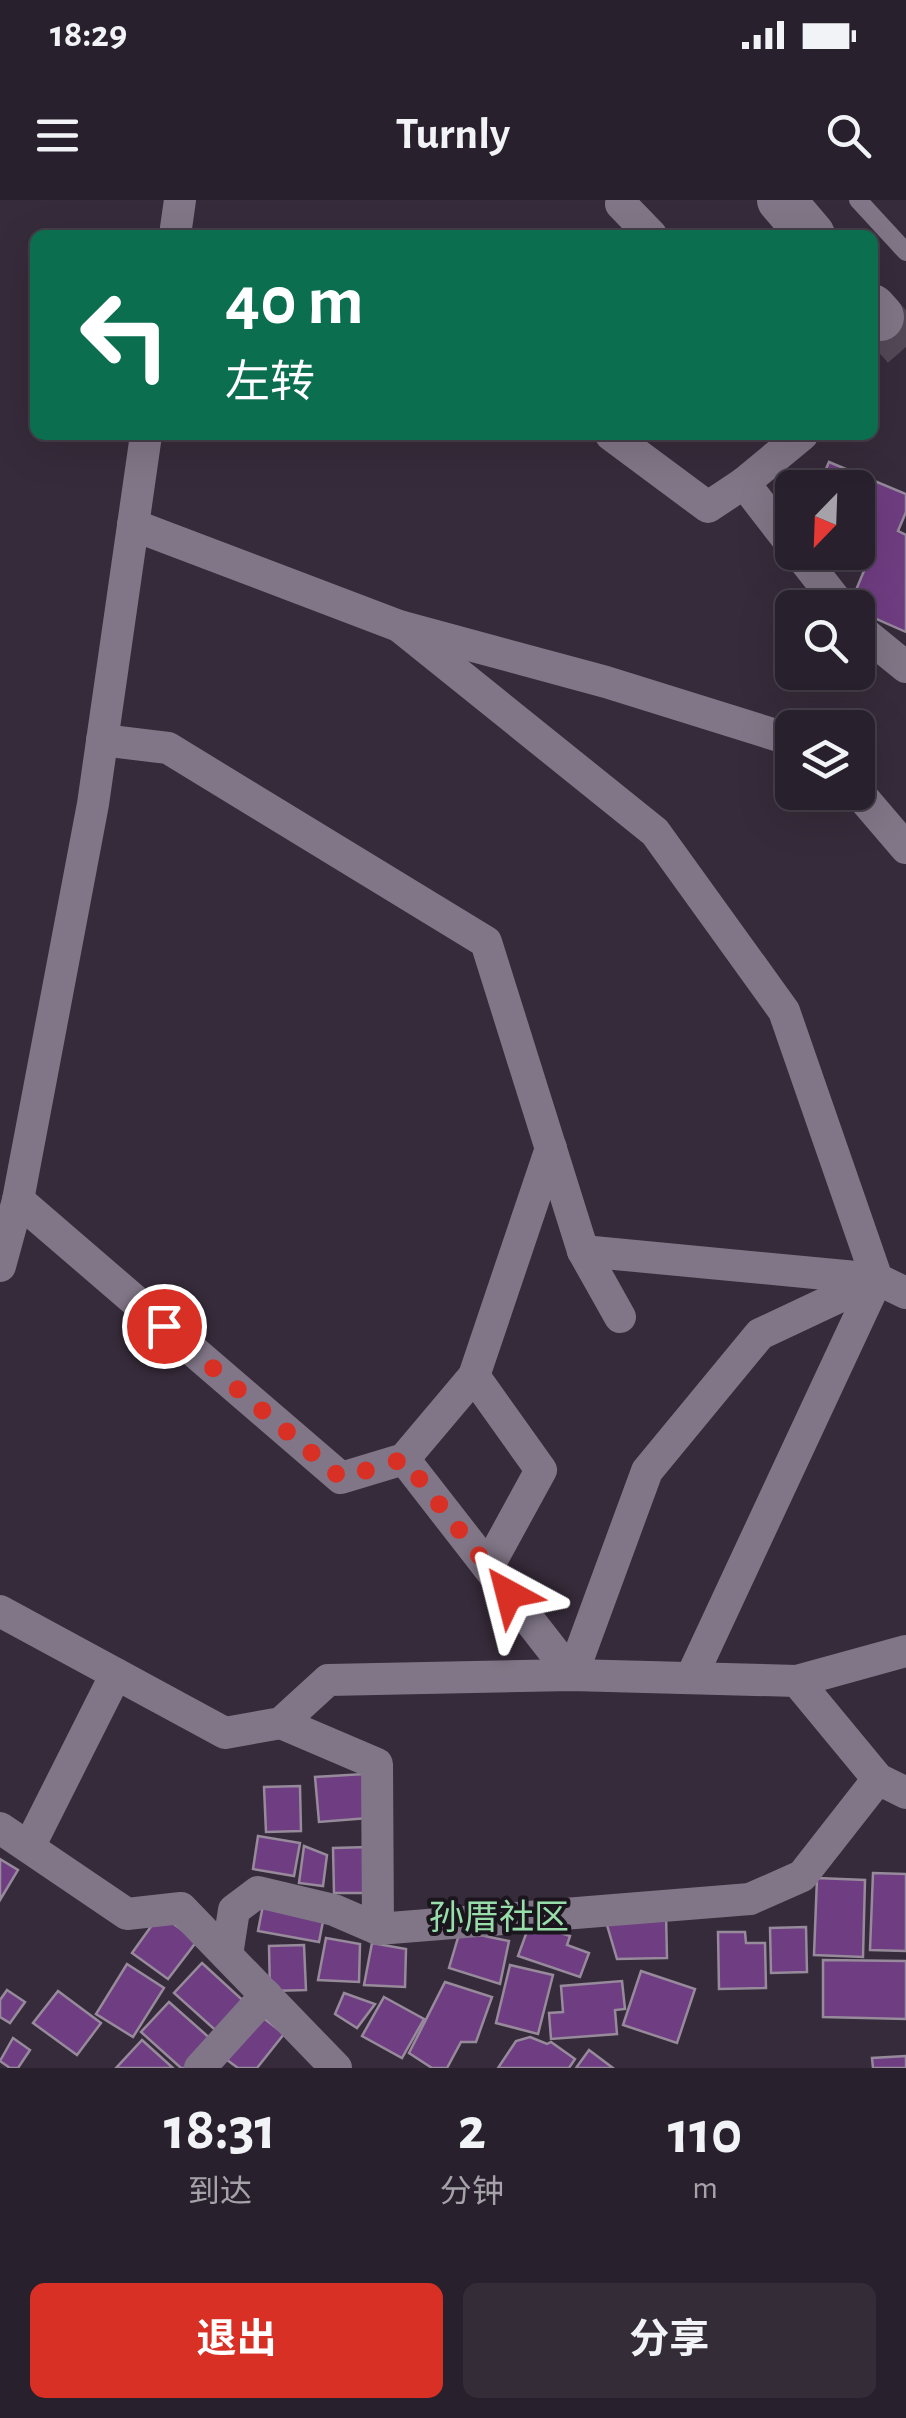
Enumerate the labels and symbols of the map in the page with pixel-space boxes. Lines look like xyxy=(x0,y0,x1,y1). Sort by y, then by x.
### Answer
north arrow xyxy=(775,470,875,570)
pin xyxy=(122,1284,207,1369)
position arrow xyxy=(457,1542,561,1646)
district label: 孙厝社区 xyxy=(429,1899,569,1936)

